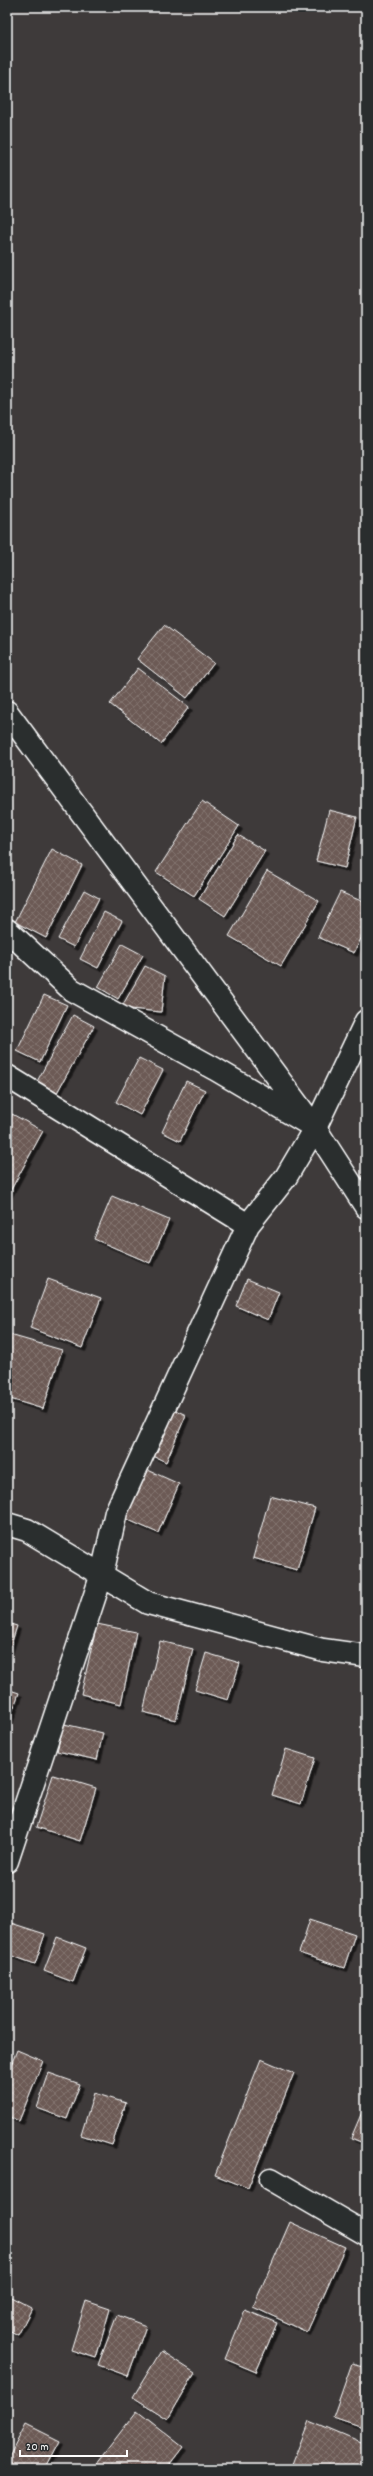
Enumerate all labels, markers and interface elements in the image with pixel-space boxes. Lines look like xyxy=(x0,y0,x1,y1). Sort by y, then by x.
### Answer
scale bar xyxy=(20,2432,127,2458)
text: 20 m xyxy=(26,2439,49,2456)

